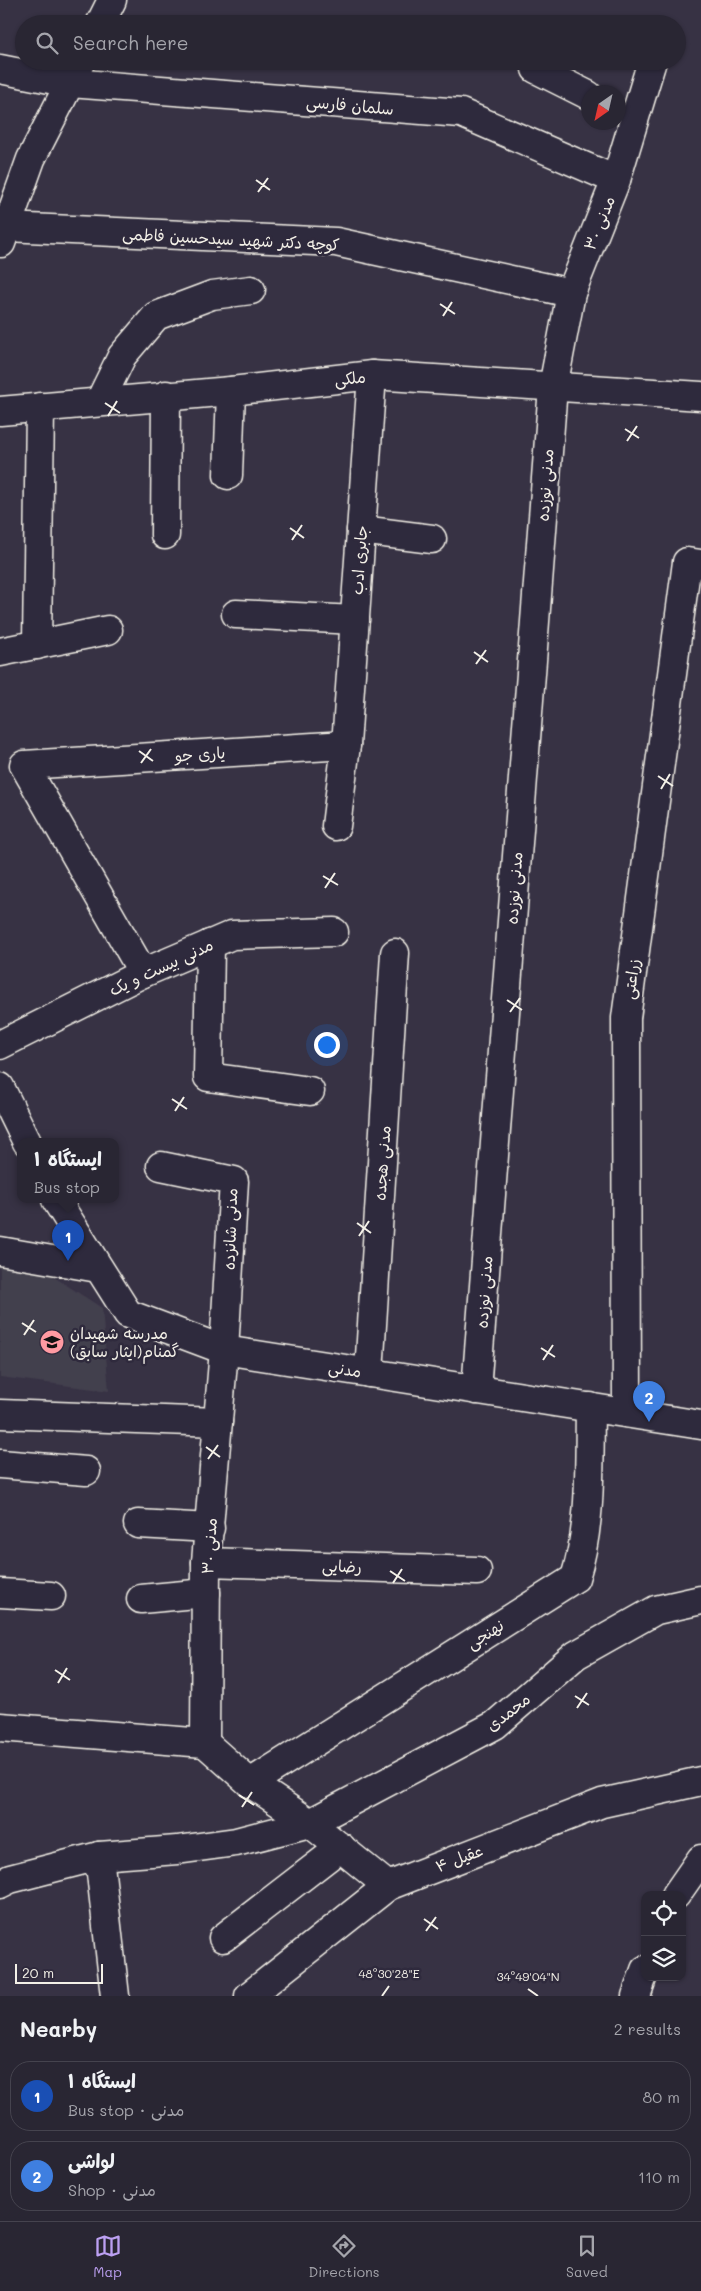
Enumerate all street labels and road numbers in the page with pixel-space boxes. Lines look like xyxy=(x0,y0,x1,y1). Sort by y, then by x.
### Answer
street label: سلمان فارسی xyxy=(305,90,395,120)
street label: مدنی ۳۰ xyxy=(578,193,620,253)
street label: کوچه دکتر شهید سیدحسین فاطمی xyxy=(122,222,340,256)
street label: ملکی xyxy=(333,365,367,391)
street label: مدنی نوزده xyxy=(531,448,559,522)
street label: جابری ادب xyxy=(346,525,371,595)
street label: یاری جو xyxy=(172,741,226,767)
street label: مدنی نوزده xyxy=(500,851,528,925)
street label: مدنی بیست و یک xyxy=(105,933,217,1001)
street label: زراعتی xyxy=(617,957,645,1001)
street label: مدنی هجده xyxy=(368,1125,396,1201)
street label: مدنی شانزده xyxy=(218,1188,242,1270)
street label: مدنی نوزده xyxy=(470,1255,498,1329)
street label: مدنی xyxy=(327,1356,363,1382)
street label: مدنی ۳۰ xyxy=(196,1517,222,1575)
street label: رضایی xyxy=(322,1554,362,1578)
street label: نهنجی xyxy=(462,1614,508,1654)
street label: محمدی xyxy=(481,1688,534,1735)
street label: عقیل ۴ xyxy=(432,1839,486,1876)

